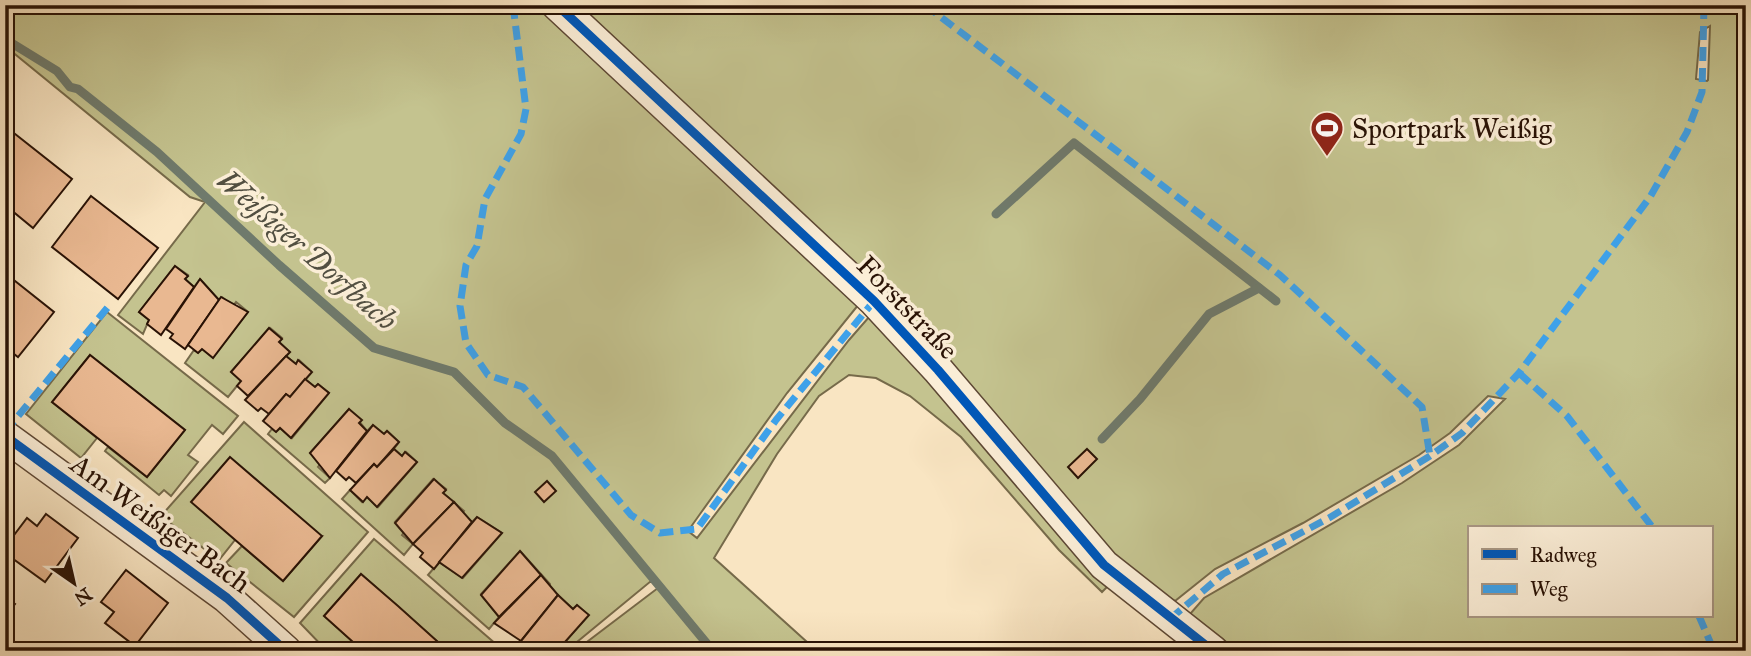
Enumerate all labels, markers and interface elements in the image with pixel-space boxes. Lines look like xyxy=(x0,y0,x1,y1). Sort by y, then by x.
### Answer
sports icon: Sportpark Weißig xyxy=(1308,109,1346,158)
place label: Sportpark Weißig xyxy=(1352,111,1553,146)
water label: Weißiger Dorfbach xyxy=(210,162,405,338)
street label: Forststraße xyxy=(850,248,966,367)
street label: Am Weißiger Bach xyxy=(63,446,258,601)
legend xyxy=(1468,526,1712,618)
text: Radweg xyxy=(1530,542,1596,568)
north arrow xyxy=(38,548,108,618)
text: Weg xyxy=(1530,576,1568,602)
text: N xyxy=(70,583,96,611)

